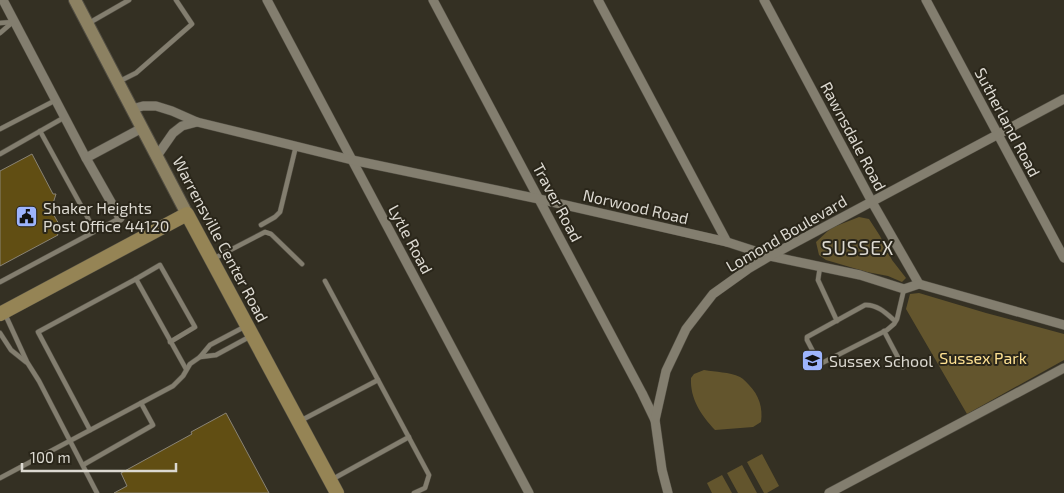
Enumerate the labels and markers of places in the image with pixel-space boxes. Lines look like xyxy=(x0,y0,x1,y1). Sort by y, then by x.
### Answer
place label: Shaker Heights Post Office 44120 xyxy=(43,198,169,235)
public building icon: Shaker Heights Post Office 44120 xyxy=(15,204,39,228)
school or university icon: Sussex School xyxy=(801,348,825,372)
place label: Sussex School xyxy=(829,351,933,370)

